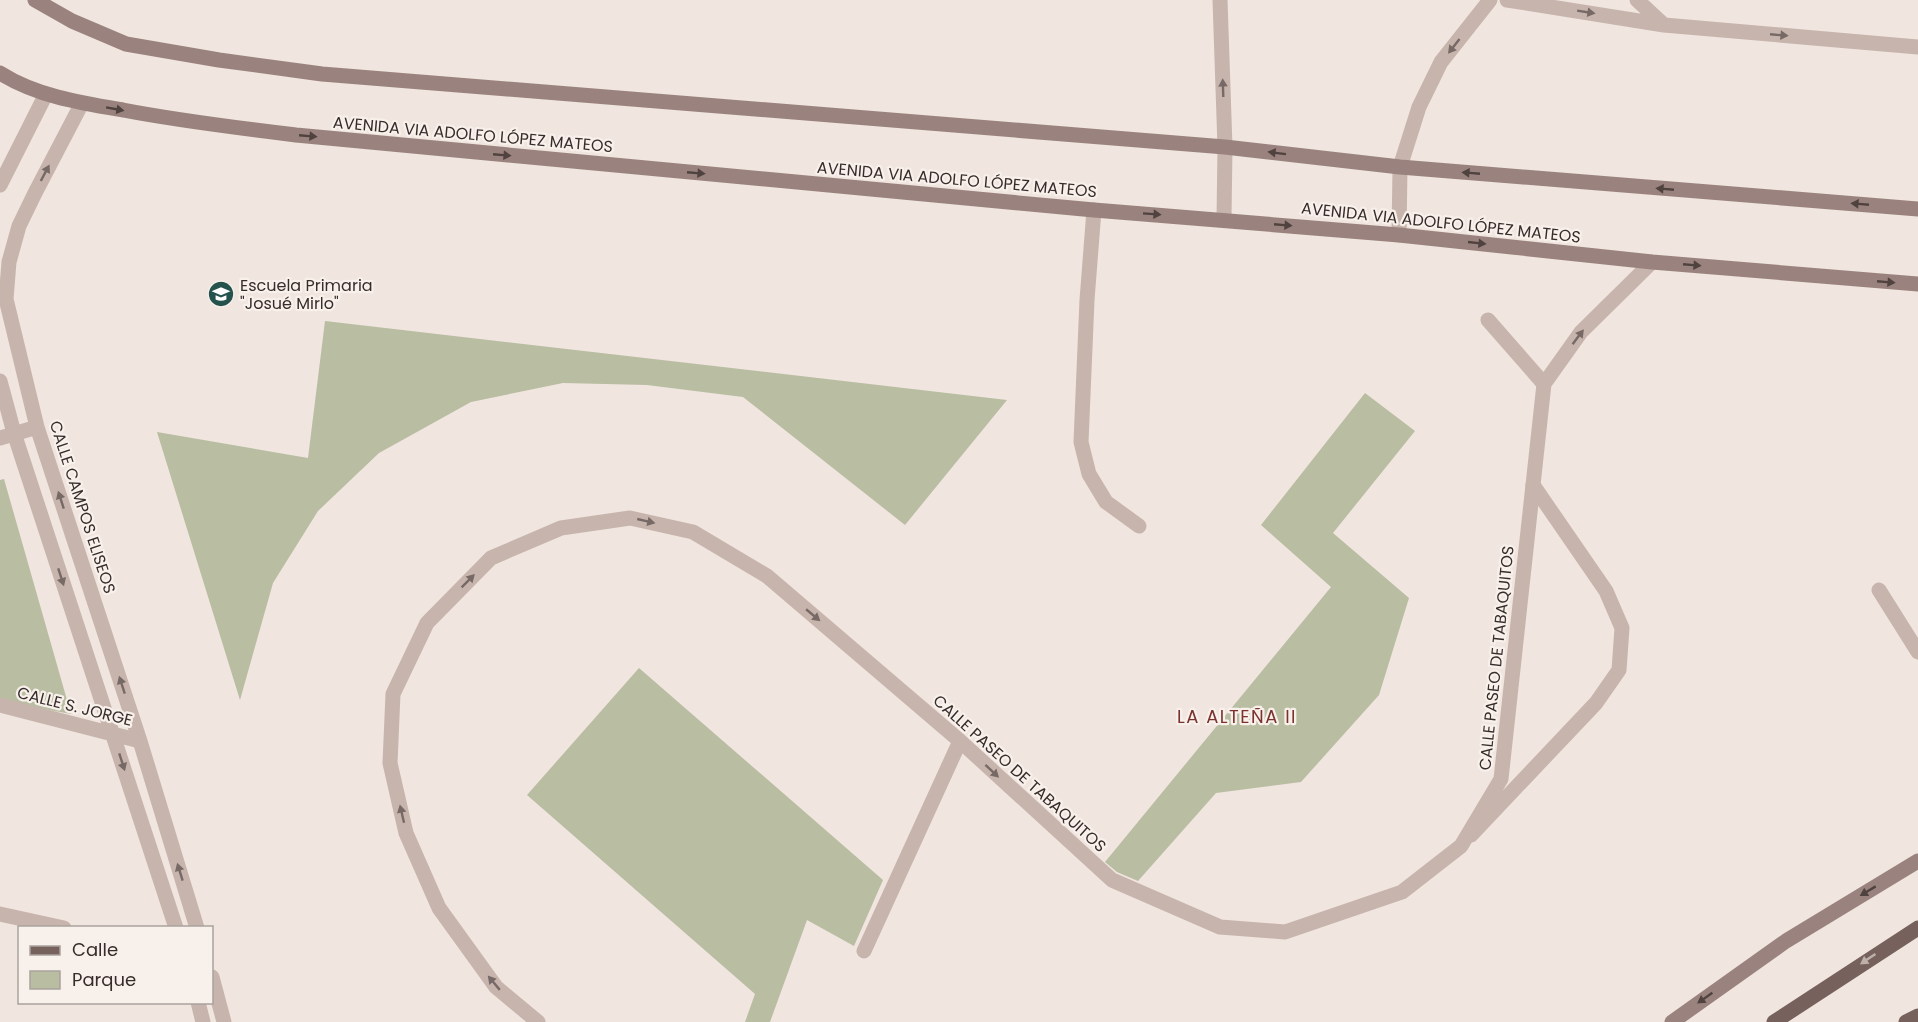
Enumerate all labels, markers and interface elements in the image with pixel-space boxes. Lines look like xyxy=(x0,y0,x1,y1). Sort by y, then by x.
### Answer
one-way arrow xyxy=(1576,8,1595,17)
one-way arrow xyxy=(1770,30,1789,40)
one-way arrow xyxy=(1447,38,1460,54)
one-way arrow xyxy=(1219,79,1228,98)
one-way arrow xyxy=(106,105,125,114)
street label: AVENIDA VIA ADOLFO LÓPEZ MATEOS xyxy=(332,111,614,158)
one-way arrow xyxy=(299,131,318,141)
one-way arrow xyxy=(1267,148,1286,158)
one-way arrow xyxy=(493,150,512,160)
street label: AVENIDA VIA ADOLFO LÓPEZ MATEOS xyxy=(816,156,1098,203)
one-way arrow xyxy=(40,165,50,182)
one-way arrow xyxy=(687,168,706,178)
one-way arrow xyxy=(1461,168,1480,177)
one-way arrow xyxy=(1656,184,1675,193)
street label: AVENIDA VIA ADOLFO LÓPEZ MATEOS xyxy=(1300,196,1582,249)
one-way arrow xyxy=(1850,200,1869,209)
one-way arrow xyxy=(1143,209,1162,219)
one-way arrow xyxy=(1273,220,1292,229)
one-way arrow xyxy=(1467,238,1486,248)
one-way arrow xyxy=(1682,260,1701,270)
place label: Escuela Primaria "Josué Mirlo" xyxy=(240,274,373,315)
one-way arrow xyxy=(1876,277,1895,287)
school or university icon: Escuela Primaria "Josué Mirlo" xyxy=(206,279,236,309)
one-way arrow xyxy=(1572,329,1584,344)
street label: CALLE CAMPOS ELISEOS xyxy=(44,418,121,597)
one-way arrow xyxy=(56,491,65,509)
one-way arrow xyxy=(637,517,655,527)
street label: CALLE PASEO DE TABAQUITOS xyxy=(1473,545,1520,772)
one-way arrow xyxy=(57,568,66,586)
one-way arrow xyxy=(461,574,475,589)
one-way arrow xyxy=(805,608,820,621)
one-way arrow xyxy=(117,676,126,694)
street label: CALLE S. JORGE xyxy=(15,681,135,732)
street label: CALLE PASEO DE TABAQUITOS xyxy=(928,689,1111,857)
district label: LA ALTEÑA II xyxy=(1177,704,1297,729)
one-way arrow xyxy=(117,753,127,771)
one-way arrow xyxy=(985,763,999,777)
one-way arrow xyxy=(397,804,406,823)
one-way arrow xyxy=(175,862,184,880)
one-way arrow xyxy=(1860,886,1876,897)
legend xyxy=(18,926,213,1004)
text: Calle xyxy=(72,937,118,962)
one-way arrow xyxy=(1860,954,1877,965)
text: Parque xyxy=(72,967,136,992)
one-way arrow xyxy=(488,975,501,991)
one-way arrow xyxy=(1698,992,1713,1004)

